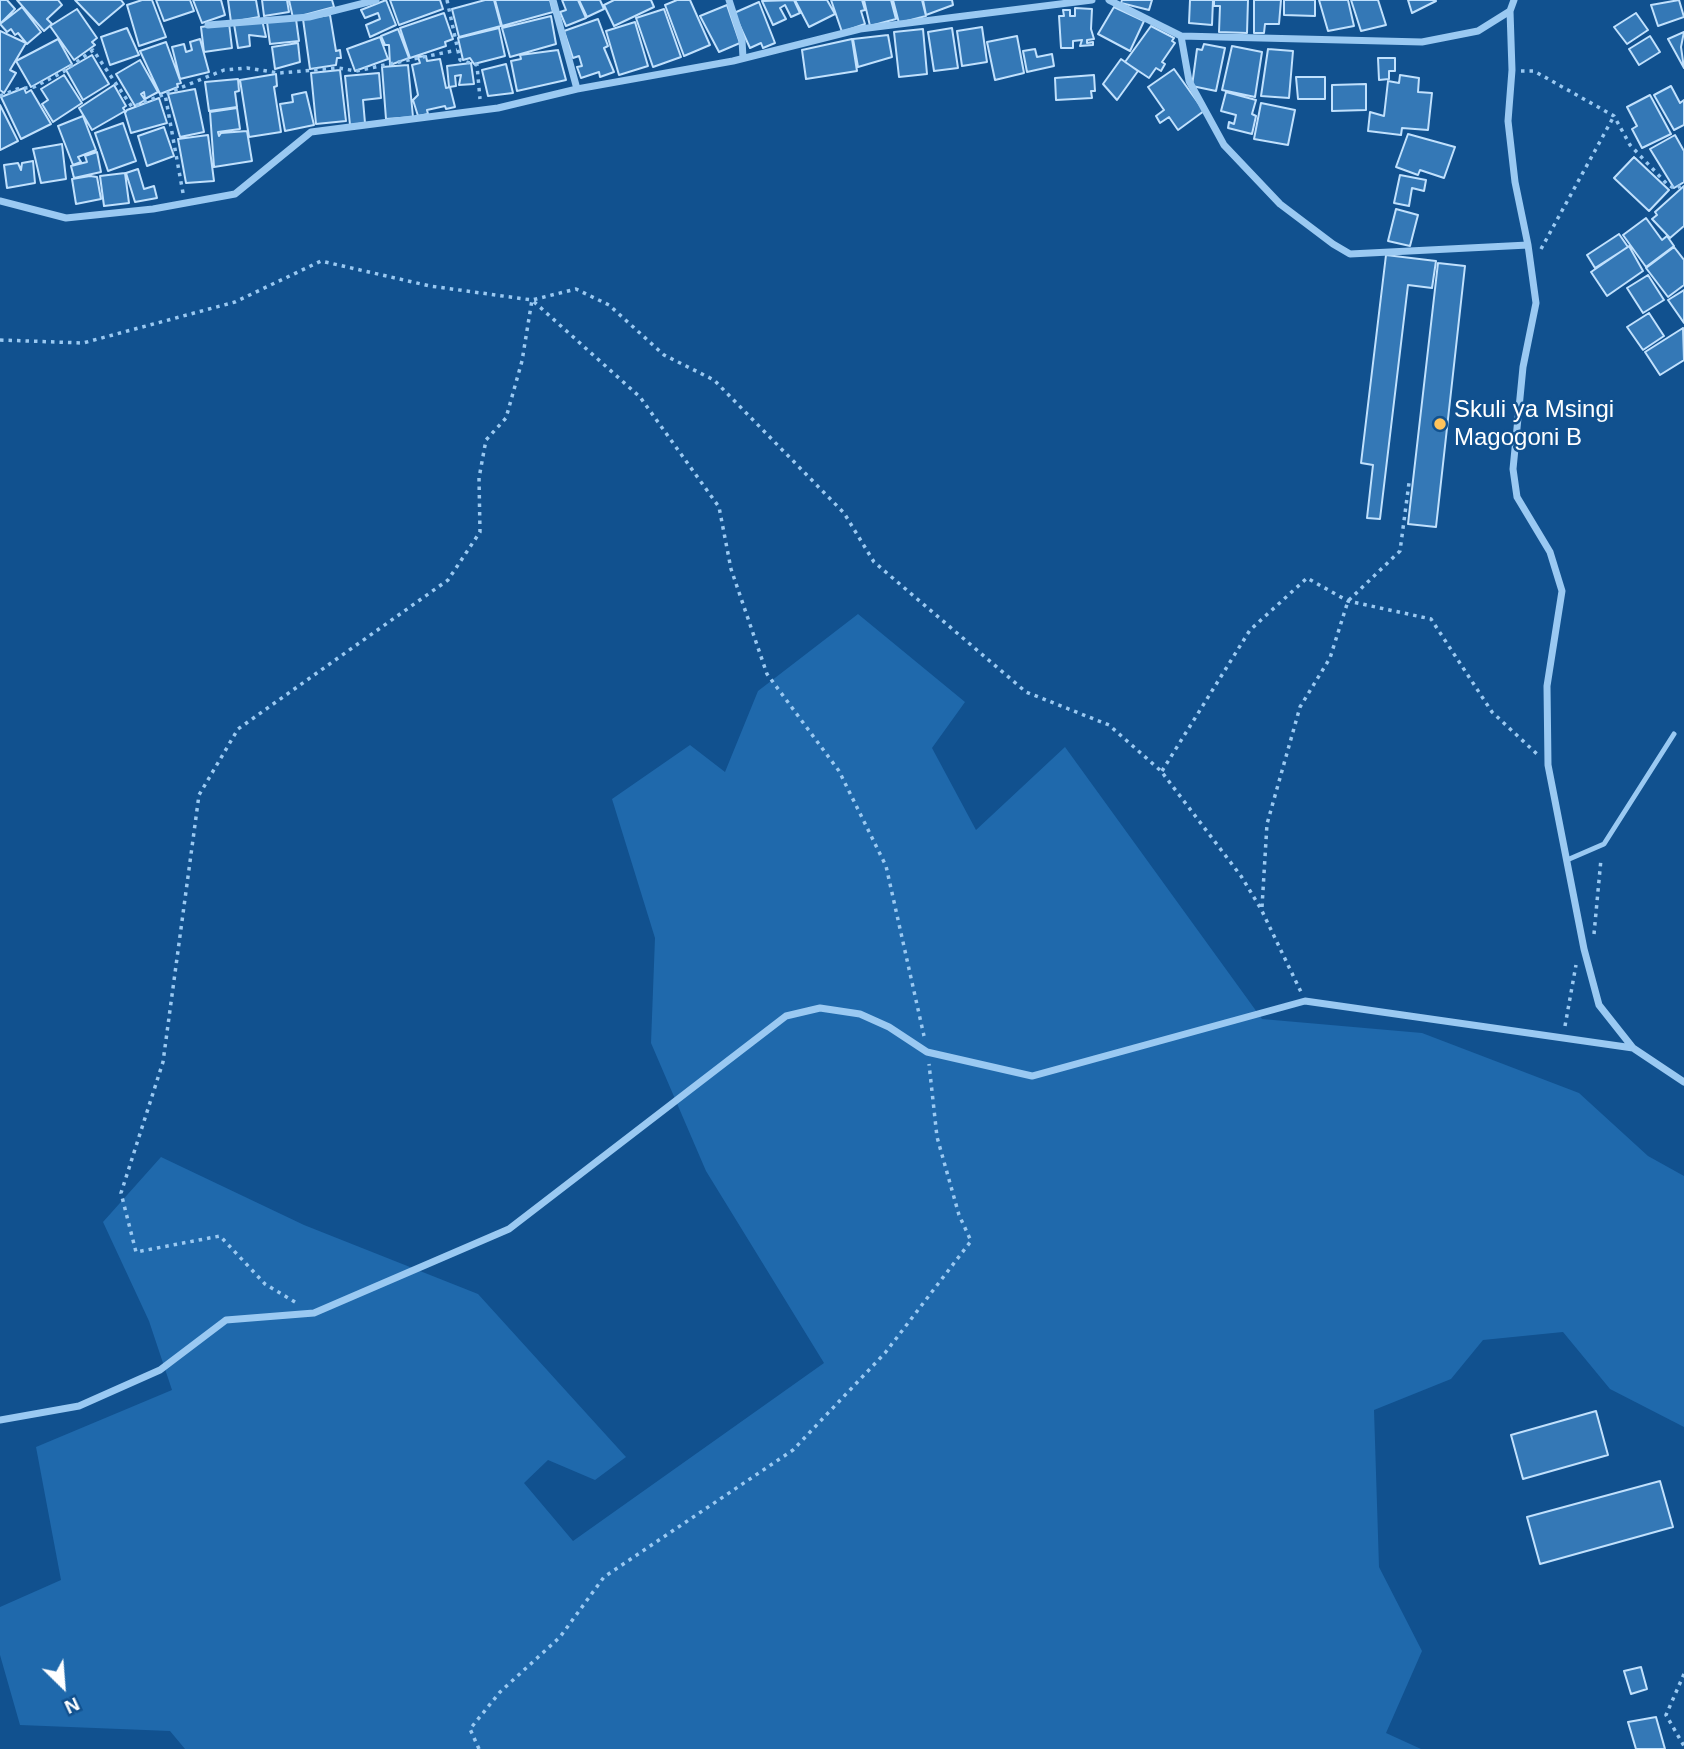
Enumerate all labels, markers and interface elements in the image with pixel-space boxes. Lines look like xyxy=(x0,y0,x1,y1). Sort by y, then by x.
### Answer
place label: Skuli ya Msingi Magogoni B xyxy=(1454,396,1614,452)
marker: Skuli ya Msingi Magogoni B xyxy=(1432,416,1448,432)
north arrow xyxy=(28,1651,98,1721)
text: N xyxy=(61,1693,83,1718)

